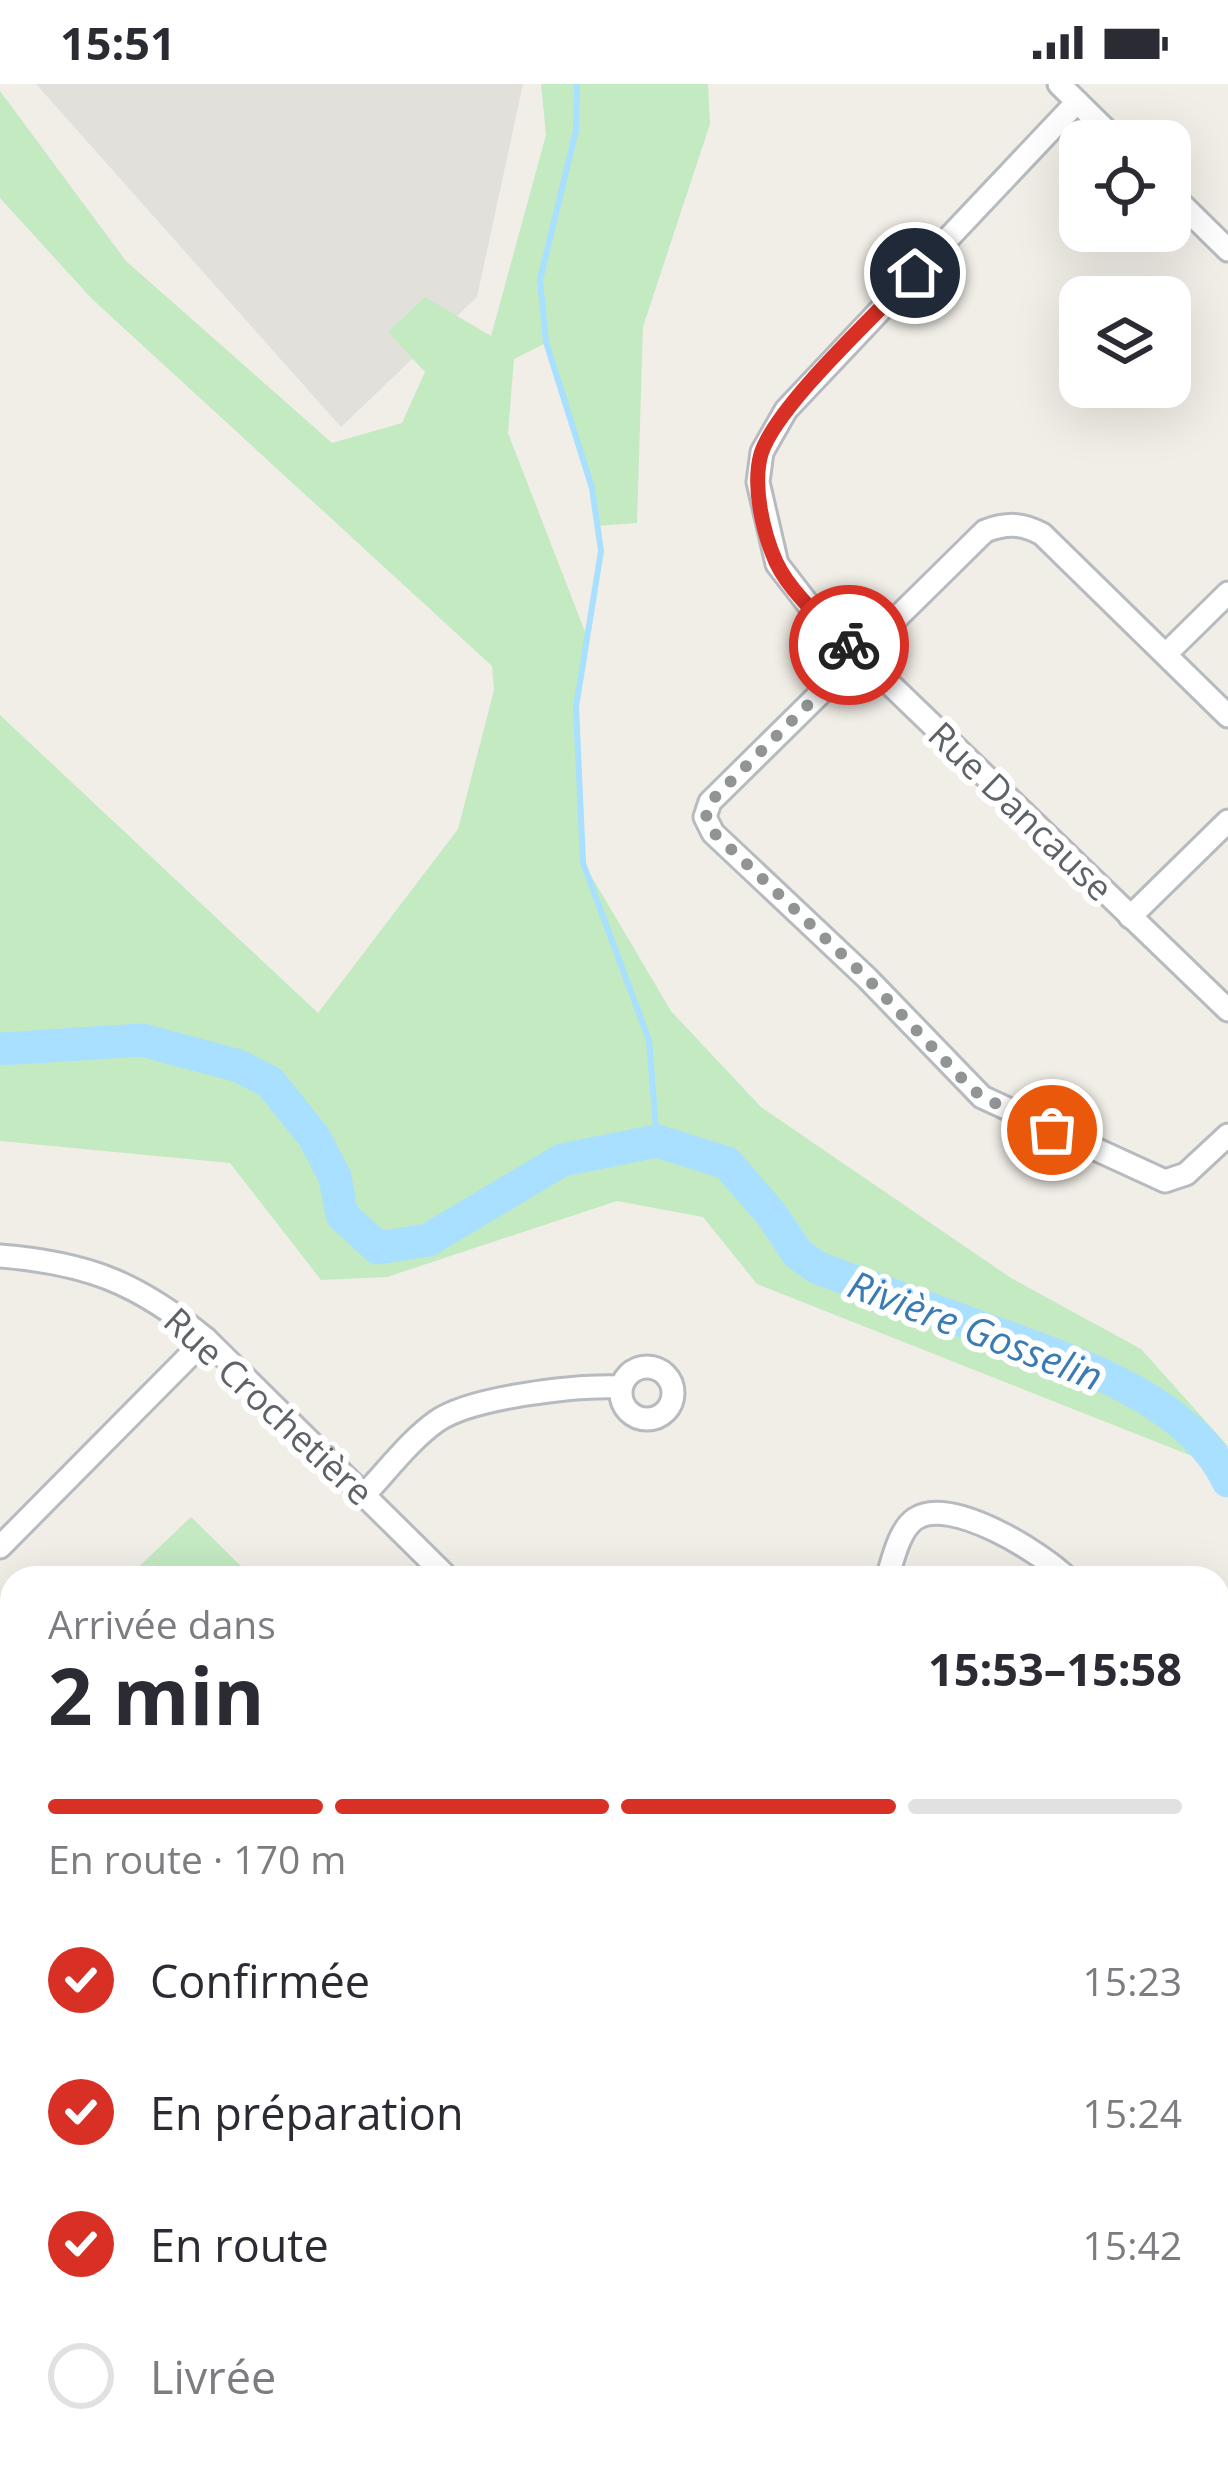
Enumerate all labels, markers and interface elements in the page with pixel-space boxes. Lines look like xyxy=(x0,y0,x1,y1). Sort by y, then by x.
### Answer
text: 15:51 xyxy=(60,12,176,73)
map controls xyxy=(1059,120,1191,408)
button: locate xyxy=(1059,120,1191,252)
pin xyxy=(864,222,966,324)
icon: home xyxy=(882,240,948,306)
button: layers xyxy=(1059,276,1191,408)
courier xyxy=(789,585,909,705)
icon: bike xyxy=(816,612,882,678)
street label: Rue Dancause xyxy=(918,710,1124,912)
pin xyxy=(1001,1079,1103,1181)
icon: bag xyxy=(1019,1097,1085,1163)
water label: Rivière Gosselin xyxy=(841,1256,1111,1402)
street label: Rue Crochetière xyxy=(154,1296,384,1516)
text: Arrivée dans xyxy=(48,1597,276,1650)
text: 15:53–15:58 xyxy=(928,1638,1182,1699)
text: 2 min xyxy=(48,1642,265,1748)
text: En route · 170 m xyxy=(48,1832,346,1885)
icon: check xyxy=(48,1947,114,2013)
text: Confirmée xyxy=(150,1950,370,2011)
text: 15:23 xyxy=(1083,1954,1182,2007)
icon: check xyxy=(48,2079,114,2145)
text: En préparation xyxy=(150,2082,463,2143)
text: 15:24 xyxy=(1083,2086,1182,2139)
icon: check xyxy=(48,2211,114,2277)
text: En route xyxy=(150,2214,329,2275)
text: 15:42 xyxy=(1083,2218,1182,2271)
text: Livrée xyxy=(150,2346,276,2407)

